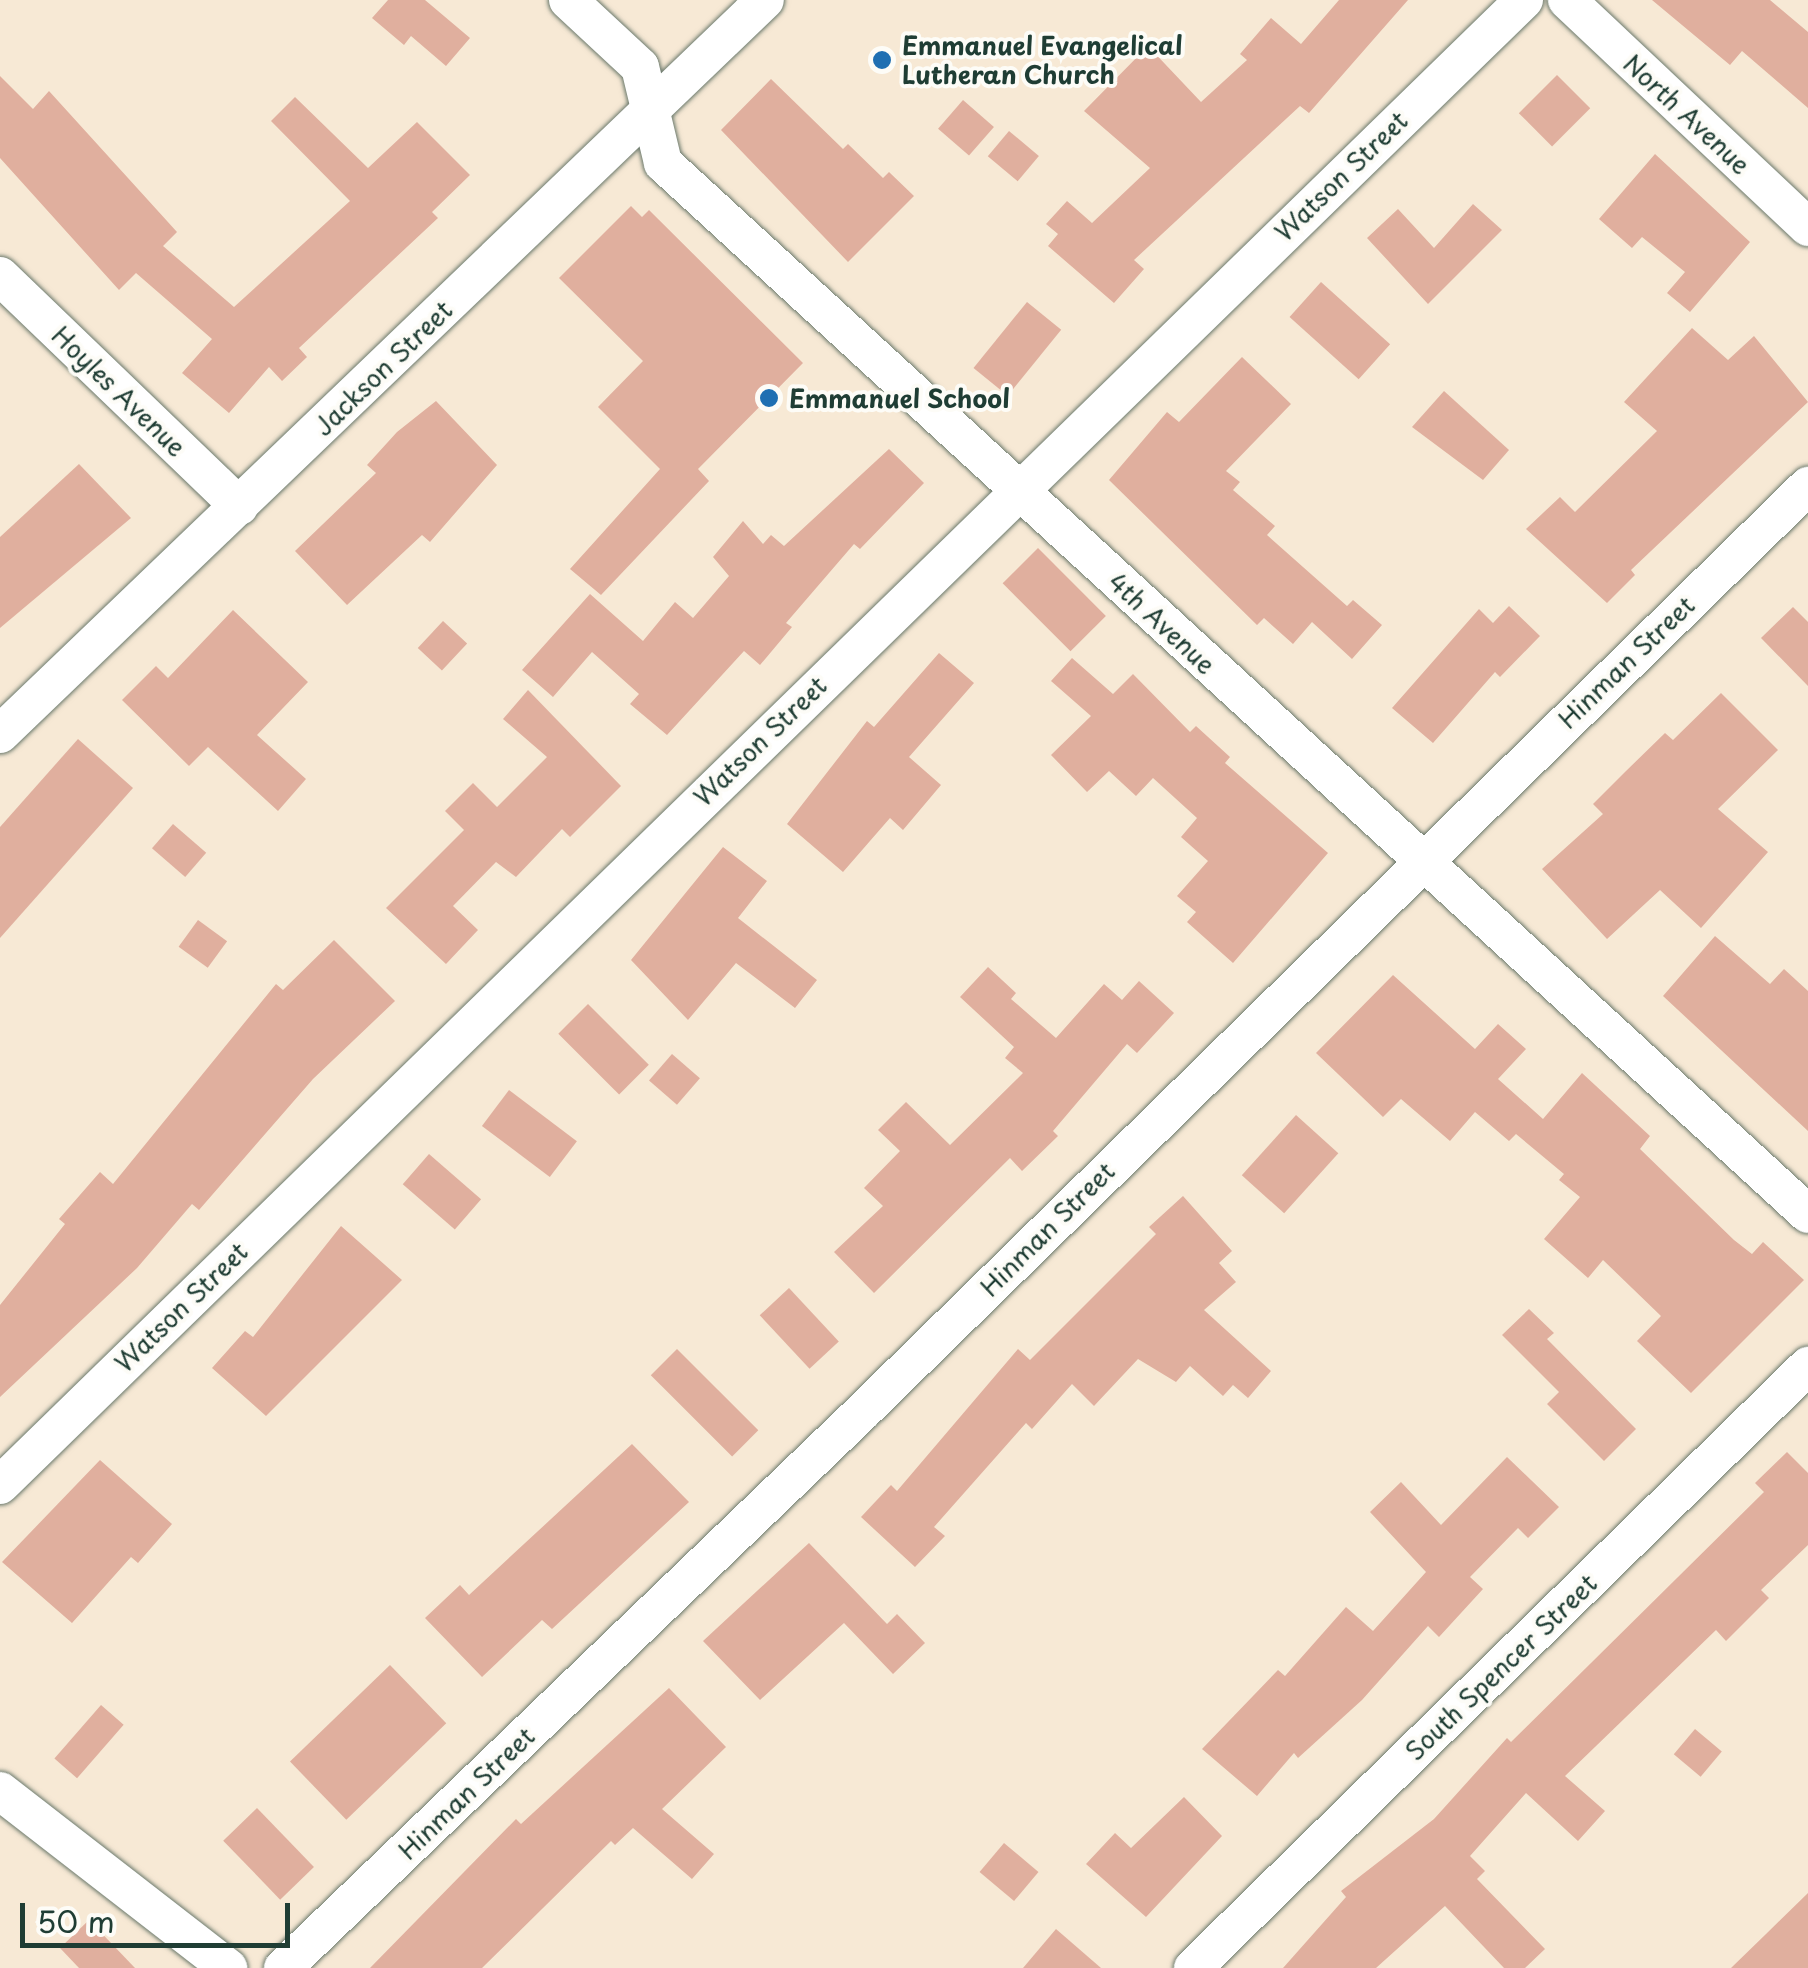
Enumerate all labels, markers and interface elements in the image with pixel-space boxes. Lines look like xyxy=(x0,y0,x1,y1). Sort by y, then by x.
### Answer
place label: Emmanuel Evangelical Lutheran Church xyxy=(902,31,1183,90)
street label: North Avenue xyxy=(1617,47,1757,181)
marker: Emmanuel Evangelical Lutheran Church xyxy=(871,49,893,71)
street label: Watson Street xyxy=(1268,105,1414,247)
street label: Jackson Street xyxy=(308,295,458,441)
street label: Hoyles Avenue xyxy=(46,320,192,462)
place label: Emmanuel School xyxy=(789,383,1012,413)
marker: Emmanuel School xyxy=(758,387,780,409)
street label: 4th Avenue xyxy=(1102,566,1222,680)
street label: Hinman Street xyxy=(1552,589,1700,735)
street label: Watson Street xyxy=(687,670,833,812)
street label: Hinman Street xyxy=(973,1155,1121,1303)
street label: Watson Street xyxy=(108,1236,254,1378)
street label: South Spencer Street xyxy=(1398,1567,1604,1767)
street label: Hinman Street xyxy=(392,1720,540,1866)
scale bar xyxy=(25,1883,295,1945)
text: 50 m xyxy=(37,1898,115,1943)

